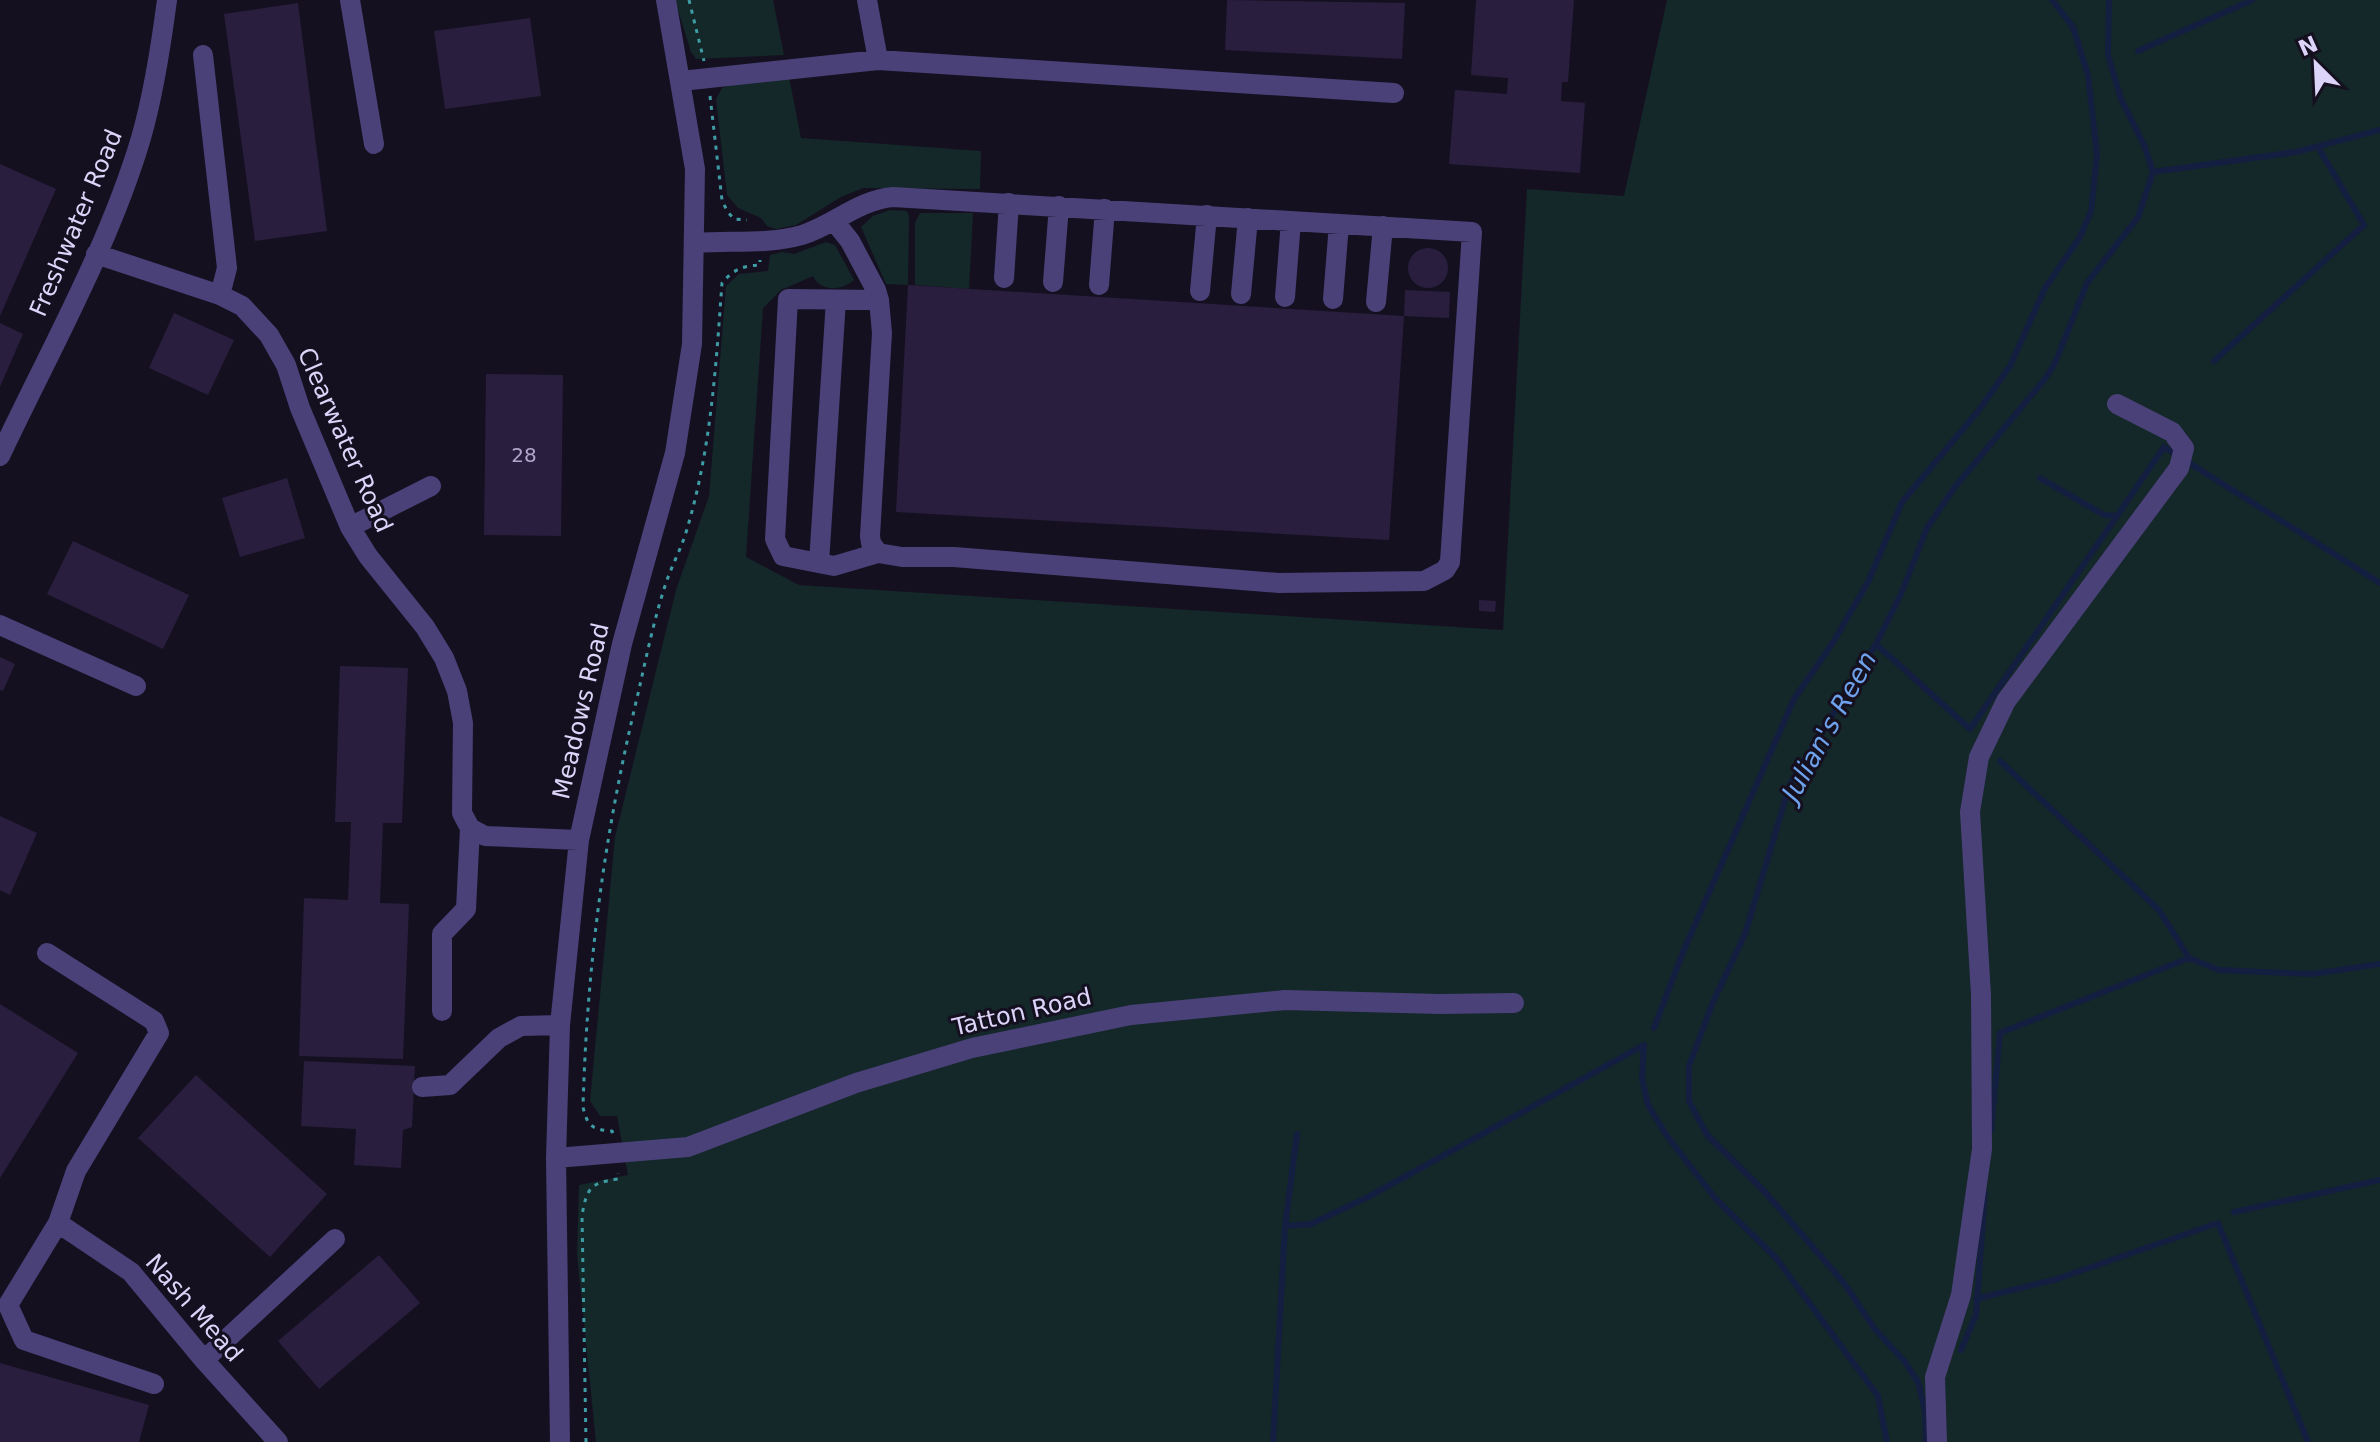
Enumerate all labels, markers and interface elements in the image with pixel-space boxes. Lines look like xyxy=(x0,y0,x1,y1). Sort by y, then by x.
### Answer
north arrow xyxy=(2276,24,2356,104)
text: N xyxy=(2295,31,2322,61)
street label: Freshwater Road xyxy=(24,125,128,321)
street label: Clearwater Road xyxy=(292,343,398,537)
house number: 28 xyxy=(511,443,537,467)
street label: Meadows Road xyxy=(547,620,615,802)
water label: Julian's Reen xyxy=(1773,646,1882,810)
street label: Tatton Road xyxy=(949,982,1094,1042)
street label: Nash Mead xyxy=(140,1248,248,1368)

